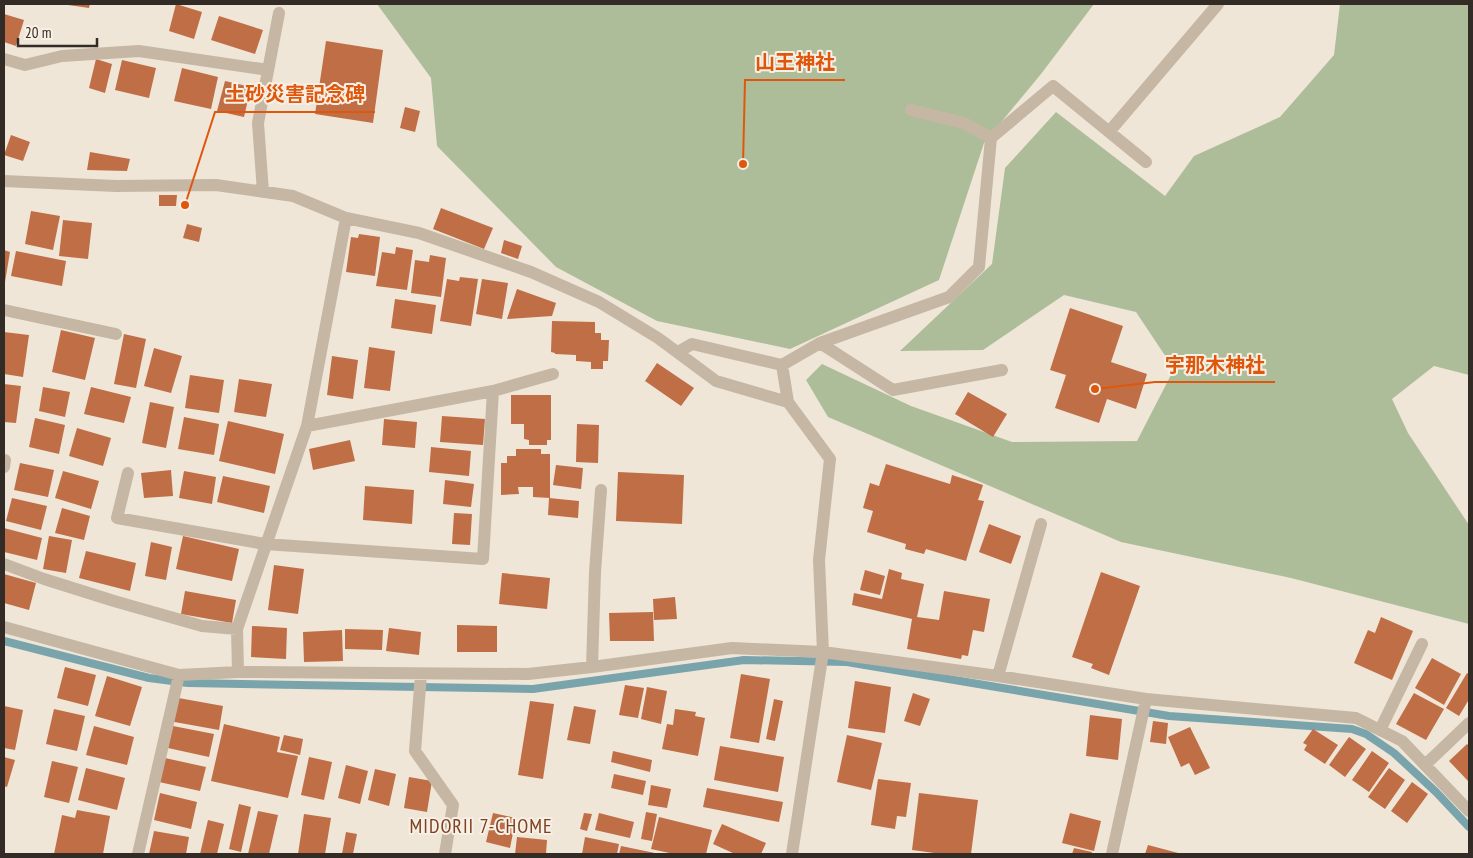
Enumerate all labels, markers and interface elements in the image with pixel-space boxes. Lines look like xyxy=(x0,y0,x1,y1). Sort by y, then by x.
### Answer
scale bar xyxy=(18,15,96,47)
text: 20 m xyxy=(25,23,51,42)
callout: 山王神社 xyxy=(745,45,845,80)
text: 山王神社 xyxy=(755,49,835,75)
callout: 土砂災害記念碑 xyxy=(215,77,375,112)
text: 土砂災害記念碑 xyxy=(225,81,365,107)
callout: 宇那木神社 xyxy=(1155,347,1275,382)
text: 宇那木神社 xyxy=(1165,352,1265,378)
district label: MIDORII 7-CHOME xyxy=(409,813,553,839)

